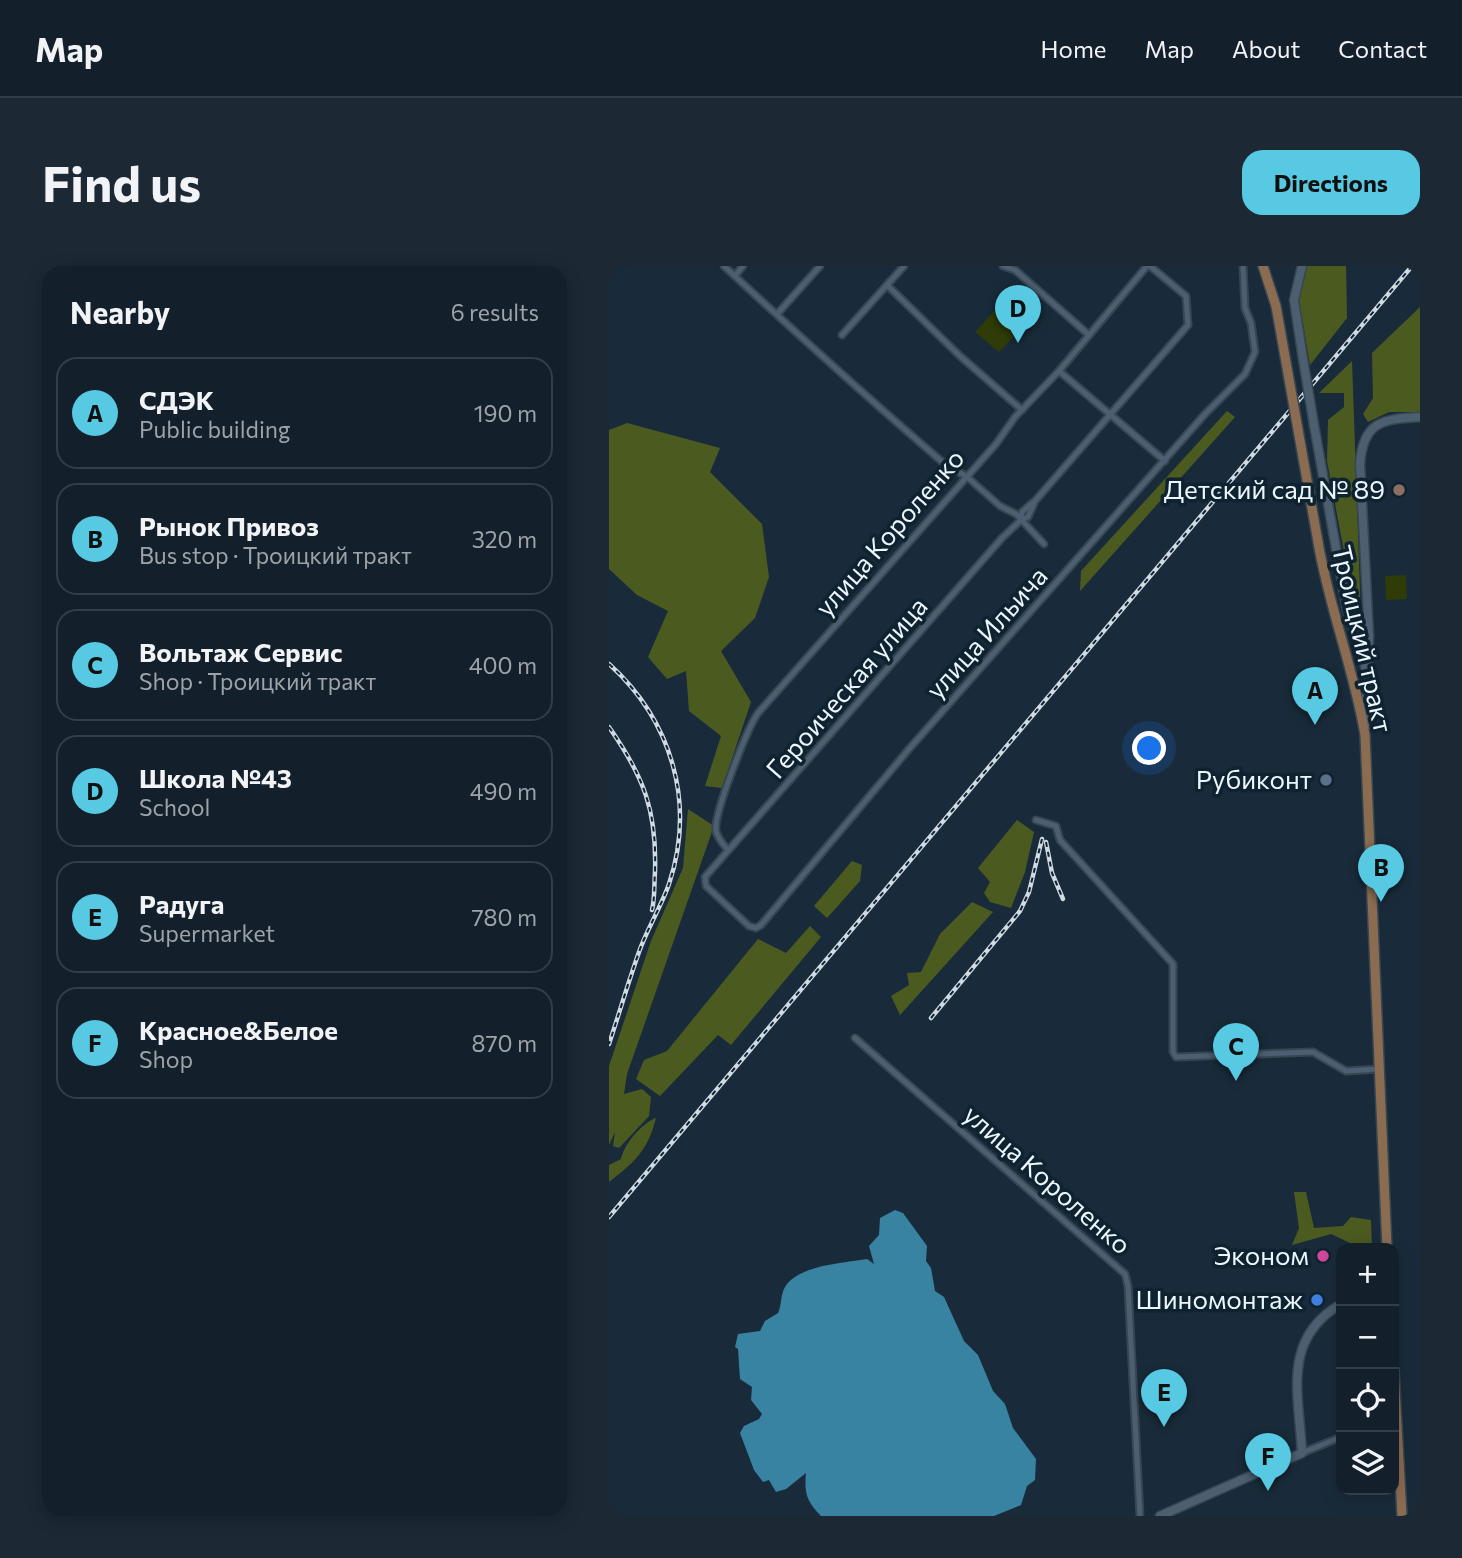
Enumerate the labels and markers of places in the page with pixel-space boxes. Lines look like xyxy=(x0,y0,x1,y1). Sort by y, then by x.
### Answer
pin: D xyxy=(995,285,1041,343)
place label: Детский сад № 89 xyxy=(1164,473,1385,504)
marker: Детский сад № 89 xyxy=(1391,482,1407,498)
pin: A xyxy=(1292,667,1338,725)
place label: Рубиконт xyxy=(1196,763,1312,794)
marker: Рубиконт xyxy=(1318,772,1334,788)
pin: B xyxy=(1358,844,1404,902)
pin: C xyxy=(1213,1023,1259,1081)
place label: Эконом xyxy=(1214,1239,1309,1270)
marker: Эконом xyxy=(1315,1248,1331,1264)
place label: Шиномонтаж xyxy=(1136,1283,1303,1314)
marker: Шиномонтаж xyxy=(1309,1292,1325,1308)
pin: E xyxy=(1141,1369,1187,1427)
pin: F xyxy=(1245,1433,1291,1491)

